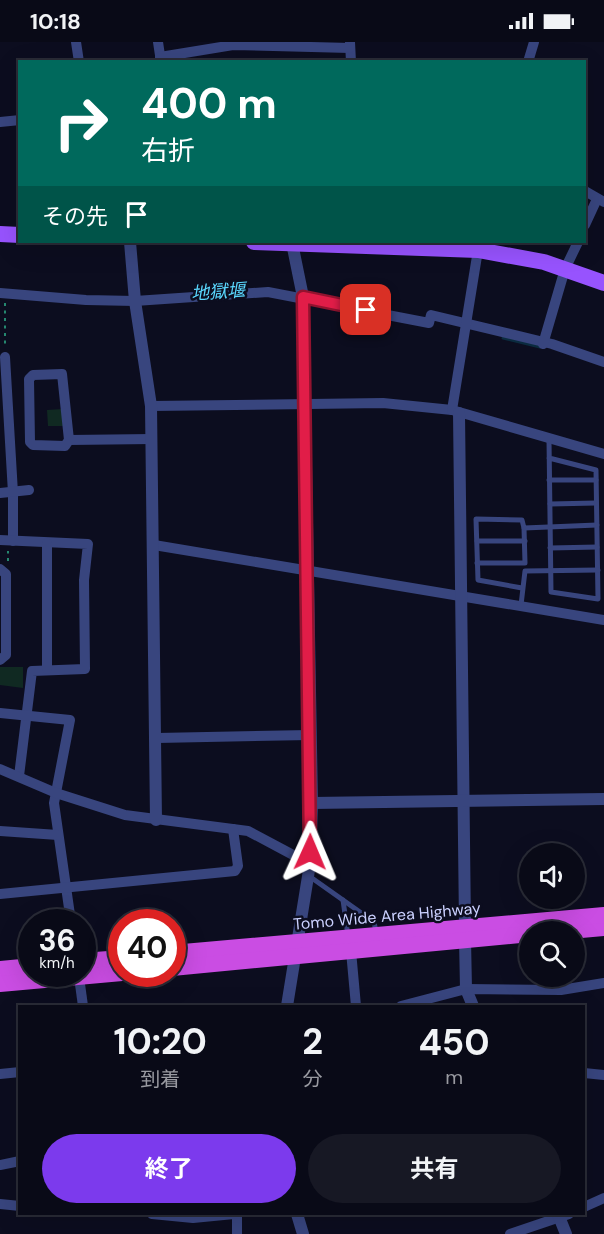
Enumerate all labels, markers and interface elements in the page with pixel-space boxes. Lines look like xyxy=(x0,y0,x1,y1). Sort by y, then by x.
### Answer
text: 10:18 xyxy=(30,7,81,36)
text: 400 m xyxy=(141,76,277,131)
icon: right xyxy=(42,84,120,162)
text: 右折 xyxy=(141,133,195,168)
icon: arrive xyxy=(120,198,153,231)
text: その先 xyxy=(42,202,108,231)
water label: 地獄堰 xyxy=(190,278,249,306)
pin xyxy=(340,284,391,335)
icon: arrive xyxy=(349,293,382,326)
position arrow xyxy=(278,820,342,884)
map controls xyxy=(519,843,585,987)
button: sound xyxy=(519,843,585,909)
street label: Tomo Wide Area Highway xyxy=(292,897,482,935)
speed limit sign: 40 xyxy=(108,909,186,987)
text: 36 xyxy=(38,921,76,960)
button: search xyxy=(519,921,585,987)
text: km/h xyxy=(39,953,75,973)
text: 10:20 xyxy=(113,1018,207,1065)
text: 2 xyxy=(302,1018,323,1065)
text: 450 xyxy=(418,1019,490,1066)
text: m xyxy=(445,1064,463,1090)
text: 到着 xyxy=(140,1066,180,1092)
text: 分 xyxy=(303,1066,323,1092)
button: 終了 xyxy=(42,1134,296,1203)
button: 共有 xyxy=(308,1134,561,1203)

